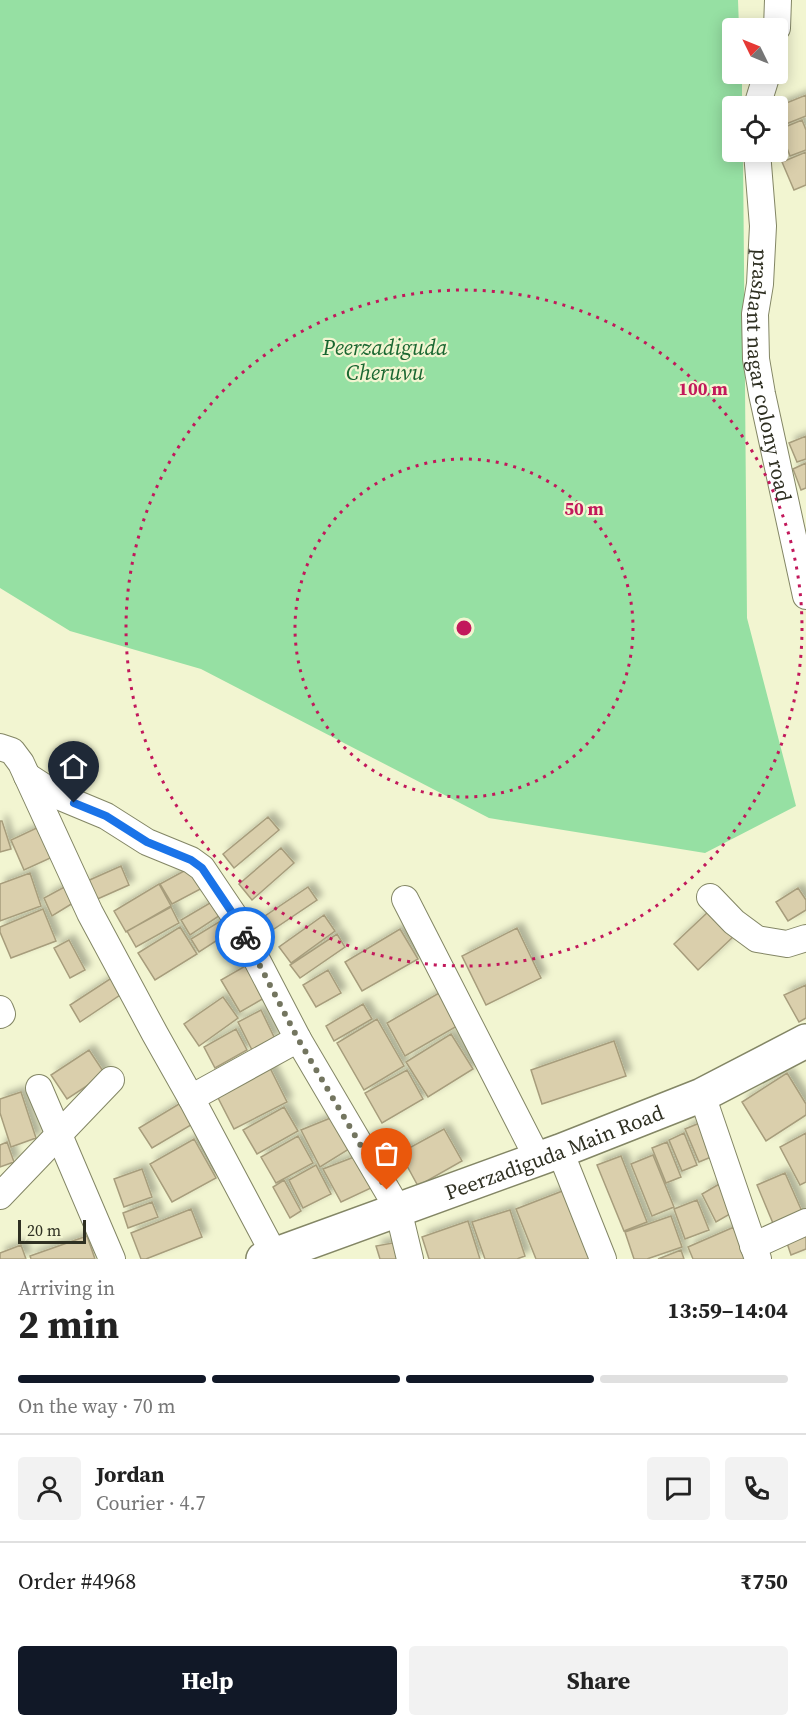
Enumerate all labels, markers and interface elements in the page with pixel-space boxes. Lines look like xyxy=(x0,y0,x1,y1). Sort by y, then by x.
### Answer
north arrow xyxy=(722,18,788,84)
map controls xyxy=(722,18,788,162)
button: locate xyxy=(722,96,788,162)
street label: prashant nagar colony road xyxy=(740,248,800,504)
water label: Peerzadiguda Cheruvu xyxy=(322,332,448,387)
text: 100 m xyxy=(678,376,728,401)
text: 50 m xyxy=(564,496,604,521)
centre of rings xyxy=(454,618,474,638)
pin xyxy=(48,741,99,803)
icon: home xyxy=(57,750,90,783)
courier xyxy=(215,907,275,967)
icon: bike xyxy=(229,921,262,954)
street label: Peerzadiguda Main Road xyxy=(440,1097,668,1206)
pin xyxy=(361,1128,412,1190)
icon: bag xyxy=(370,1137,403,1170)
scale bar xyxy=(18,1217,86,1244)
text: 20 m xyxy=(27,1219,61,1241)
text: Arriving in xyxy=(18,1274,115,1302)
text: 13:59–14:04 xyxy=(668,1295,788,1325)
text: 2 min xyxy=(18,1298,119,1351)
text: On the way · 70 m xyxy=(18,1392,175,1420)
button: person xyxy=(18,1457,81,1520)
button: chat xyxy=(647,1457,710,1520)
button: phone xyxy=(725,1457,788,1520)
text: Jordan xyxy=(96,1459,164,1489)
text: Courier · 4.7 xyxy=(96,1489,205,1517)
text: Order #4968 xyxy=(18,1566,136,1596)
text: ₹750 xyxy=(740,1566,788,1596)
button: Help xyxy=(18,1646,397,1715)
button: Share xyxy=(409,1646,788,1715)

